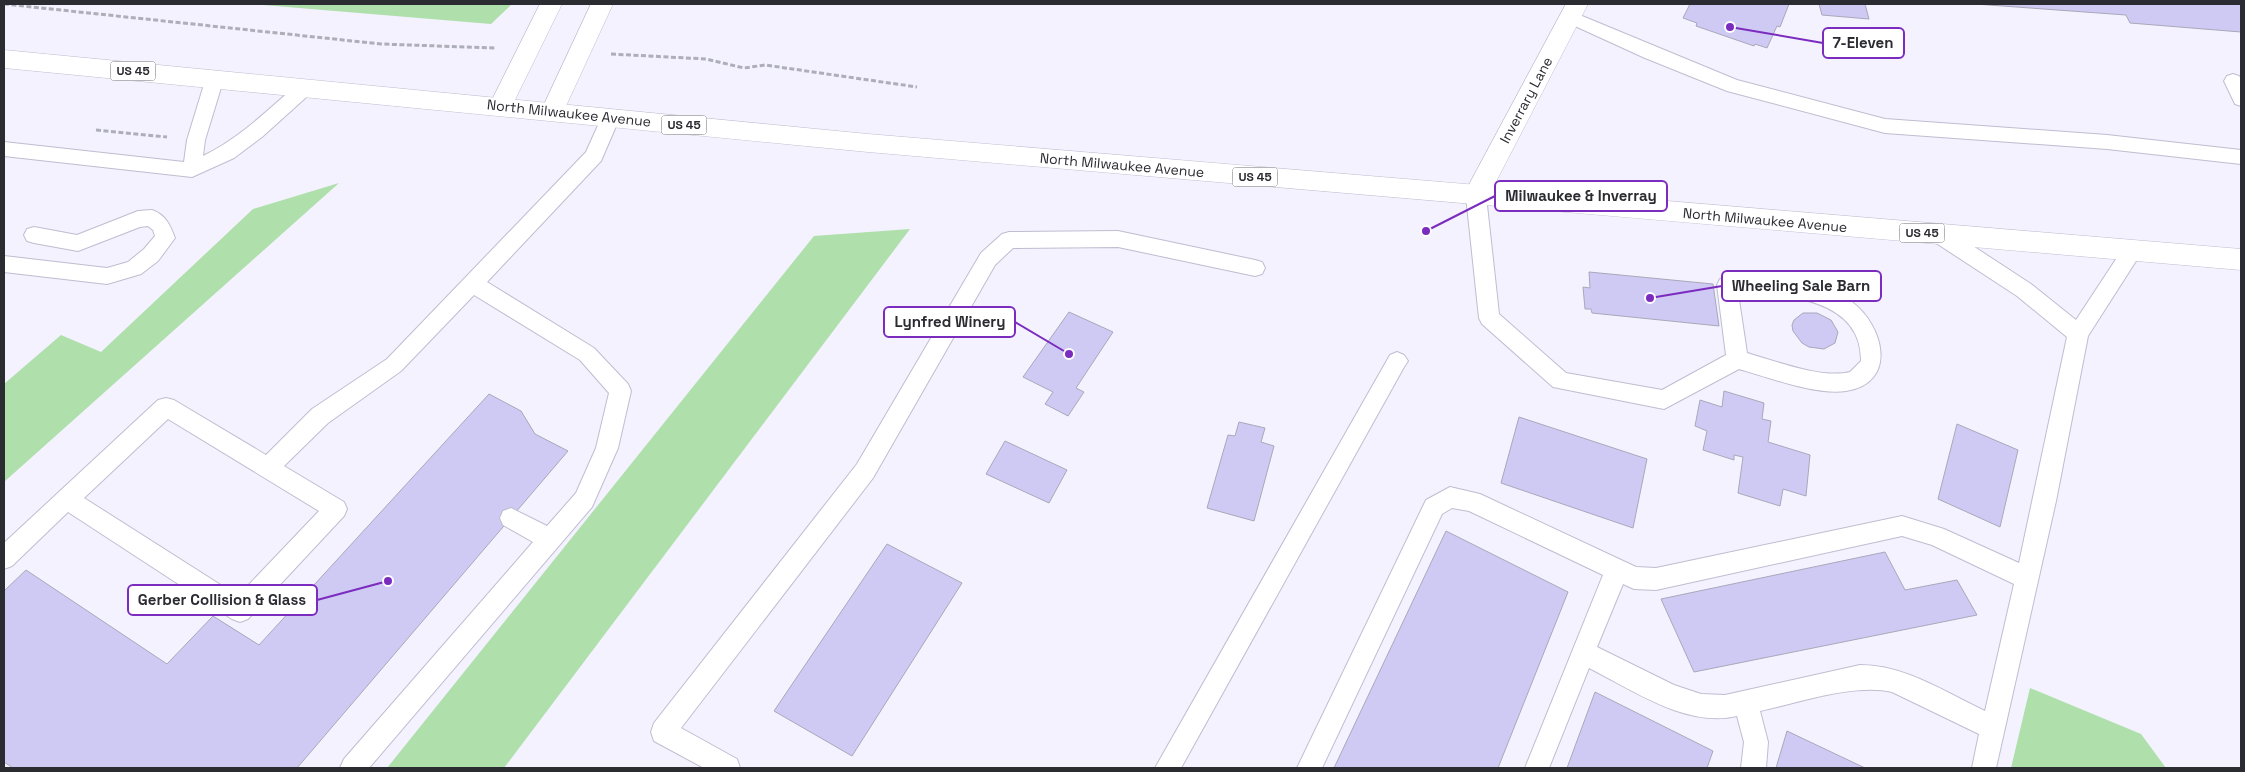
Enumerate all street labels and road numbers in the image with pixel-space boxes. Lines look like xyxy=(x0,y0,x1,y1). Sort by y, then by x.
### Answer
street label: Inverrary Lane xyxy=(1496,54,1556,146)
road number: US 45 xyxy=(110,61,156,80)
street label: North Milwaukee Avenue xyxy=(486,95,652,131)
road number: US 45 xyxy=(662,116,706,134)
street label: North Milwaukee Avenue xyxy=(1039,149,1205,181)
road number: US 45 xyxy=(1232,168,1278,186)
street label: North Milwaukee Avenue xyxy=(1682,204,1848,236)
road number: US 45 xyxy=(1900,224,1944,242)

